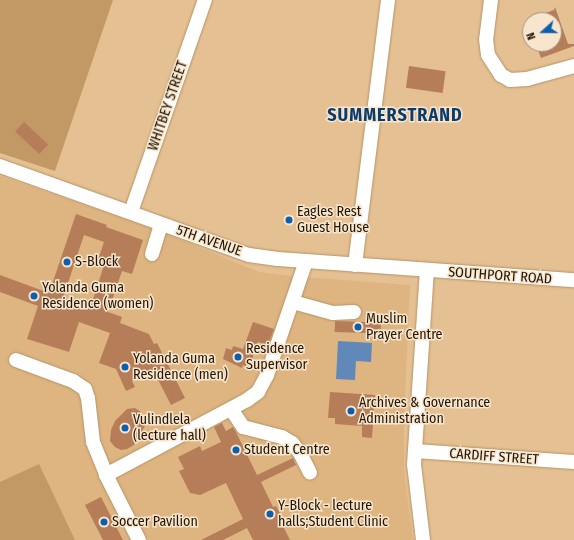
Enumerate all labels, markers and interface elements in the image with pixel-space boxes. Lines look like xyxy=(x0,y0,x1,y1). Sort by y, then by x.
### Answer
north arrow xyxy=(522,12,562,52)
text: N xyxy=(524,31,539,42)
street label: WHITBEY STREET xyxy=(145,59,191,153)
district label: SUMMERSTRAND xyxy=(327,104,463,126)
place label: Eagles Rest Guest House xyxy=(297,204,369,236)
marker: Eagles Rest Guest House xyxy=(284,215,294,225)
street label: 5TH AVENUE xyxy=(174,222,244,260)
place label: S-Block xyxy=(75,254,118,270)
marker: S-Block xyxy=(62,257,72,267)
street label: SOUTHPORT ROAD xyxy=(448,264,552,288)
place label: Yolanda Guma Residence (women) xyxy=(42,280,153,312)
marker: Yolanda Guma Residence (women) xyxy=(29,291,39,301)
place label: Muslim Prayer Centre xyxy=(366,311,443,344)
marker: Muslim Prayer Centre xyxy=(353,322,363,332)
place label: Residence Supervisor xyxy=(246,341,308,374)
place label: Yolanda Guma Residence (men) xyxy=(133,351,228,384)
marker: Residence Supervisor xyxy=(233,352,243,362)
marker: Yolanda Guma Residence (men) xyxy=(120,362,130,372)
place label: Archives & Governance Administration xyxy=(359,395,490,428)
marker: Archives & Governance Administration xyxy=(346,406,356,416)
place label: Vulindlela (lecture hall) xyxy=(133,412,206,444)
marker: Vulindlela (lecture hall) xyxy=(120,423,130,433)
place label: Student Centre xyxy=(244,442,330,458)
marker: Student Centre xyxy=(231,445,241,455)
street label: CARDIFF STREET xyxy=(449,445,539,469)
place label: Y-Block - lecture halls;Student Clinic xyxy=(278,498,388,530)
marker: Y-Block - lecture halls;Student Clinic xyxy=(265,509,275,519)
place label: Soccer Pavilion xyxy=(112,514,198,530)
marker: Soccer Pavilion xyxy=(99,517,109,527)

